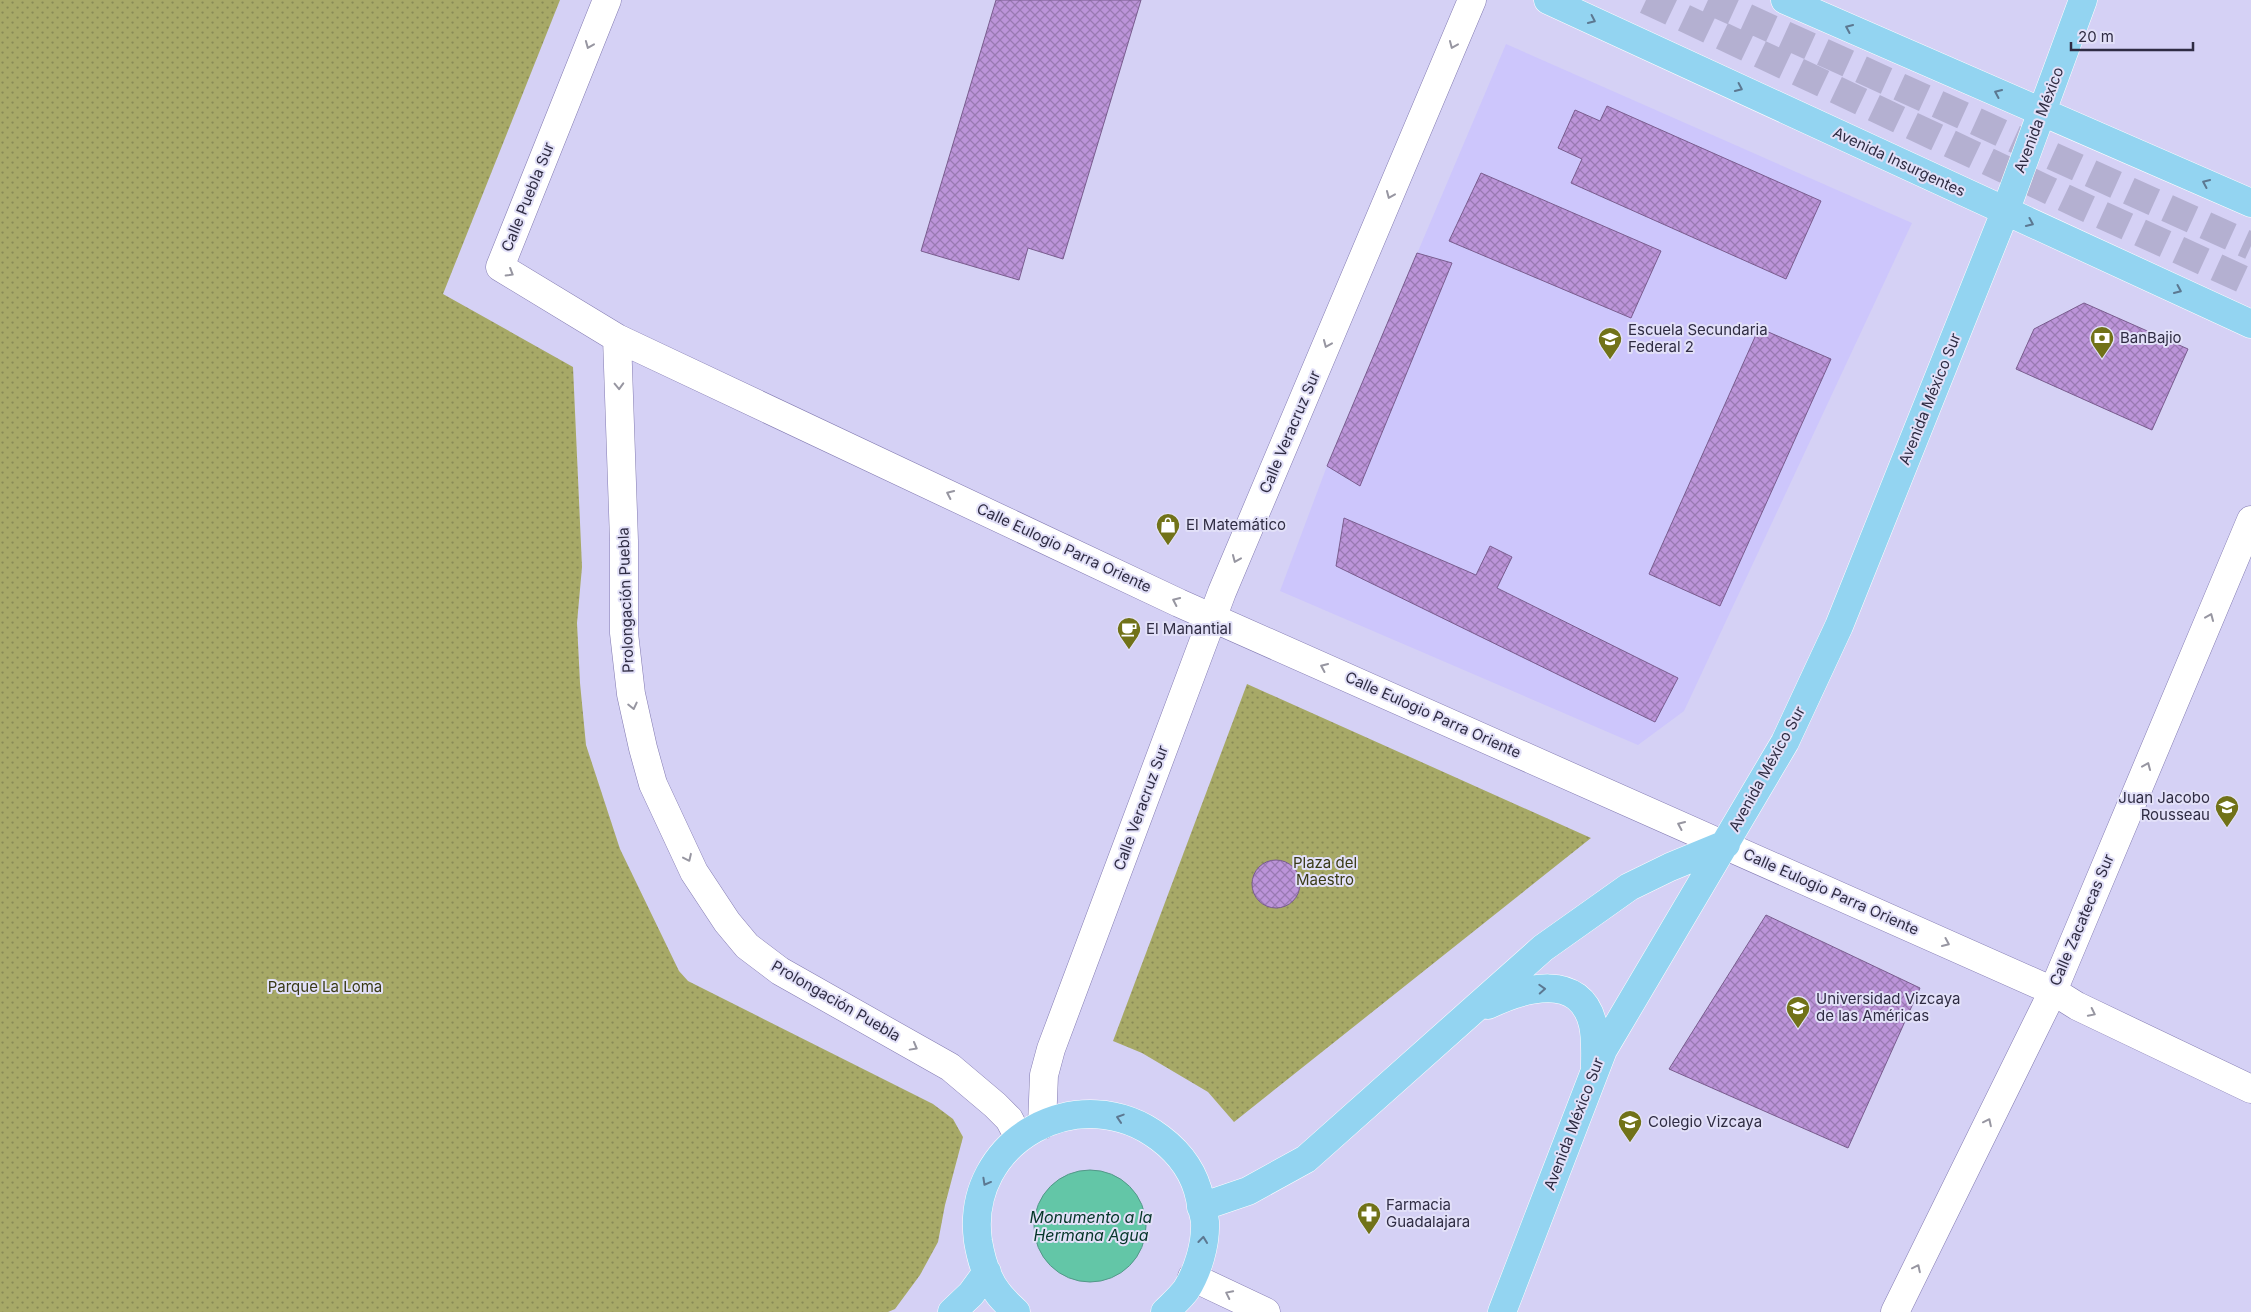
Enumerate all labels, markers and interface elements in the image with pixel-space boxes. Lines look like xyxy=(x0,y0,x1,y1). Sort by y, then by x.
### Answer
one-way arrow xyxy=(1587,14,1596,25)
scale bar xyxy=(2071,20,2194,52)
one-way arrow xyxy=(1845,24,1854,35)
text: 20 m xyxy=(2078,27,2114,46)
one-way arrow xyxy=(585,40,595,49)
one-way arrow xyxy=(1449,40,1459,49)
street label: Avenida México xyxy=(2010,64,2067,175)
one-way arrow xyxy=(1734,82,1743,92)
one-way arrow xyxy=(1994,89,2003,100)
street label: Avenida Insurgentes xyxy=(1830,123,1968,201)
street label: Calle Puebla Sur xyxy=(497,139,558,254)
one-way arrow xyxy=(2202,178,2211,189)
one-way arrow xyxy=(1385,190,1396,199)
one-way arrow xyxy=(2025,217,2034,228)
one-way arrow xyxy=(504,267,513,276)
one-way arrow xyxy=(2173,284,2182,295)
place label: Escuela Secundaria Federal 2 xyxy=(1628,320,1768,356)
bank icon: BanBajio xyxy=(2089,325,2115,359)
school or university icon: Escuela Secundaria Federal 2 xyxy=(1597,326,1623,360)
place label: BanBajio xyxy=(2120,328,2182,347)
street label: Avenida México Sur xyxy=(1894,330,1965,467)
one-way arrow xyxy=(1322,339,1333,348)
street label: Calle Veracruz Sur xyxy=(1255,367,1324,496)
one-way arrow xyxy=(613,383,624,391)
one-way arrow xyxy=(946,490,955,501)
street label: Calle Eulogio Parra Oriente xyxy=(974,499,1155,596)
shop icon: El Matemático xyxy=(1155,512,1181,546)
place label: El Matemático xyxy=(1186,515,1286,534)
street label: Prolongación Puebla xyxy=(613,527,638,673)
one-way arrow xyxy=(1232,554,1243,563)
one-way arrow xyxy=(1172,597,1181,607)
one-way arrow xyxy=(2204,613,2215,622)
cafe icon: El Manantial xyxy=(1116,616,1142,650)
place label: El Manantial xyxy=(1146,619,1232,638)
one-way arrow xyxy=(1320,663,1329,673)
street label: Calle Eulogio Parra Oriente xyxy=(1342,667,1524,762)
one-way arrow xyxy=(627,701,638,710)
street label: Avenida México Sur xyxy=(1724,703,1809,835)
street label: Calle Veracruz Sur xyxy=(1109,742,1172,873)
one-way arrow xyxy=(2141,762,2152,771)
place label: Juan Jacobo Rousseau xyxy=(2118,788,2210,824)
school or university icon: Juan Jacobo Rousseau xyxy=(2214,794,2240,828)
one-way arrow xyxy=(1677,820,1686,831)
street label: Calle Eulogio Parra Oriente xyxy=(1740,844,1922,939)
street label: Calle Zacatecas Sur xyxy=(2045,851,2118,989)
one-way arrow xyxy=(681,853,692,862)
park label: Plaza del Maestro xyxy=(1293,853,1357,889)
one-way arrow xyxy=(1941,937,1950,948)
street label: Prolongación Puebla xyxy=(768,956,904,1045)
park label: Parque La Loma xyxy=(268,977,382,996)
one-way arrow xyxy=(1539,983,1547,994)
place label: Universidad Vizcaya de las Américas xyxy=(1816,989,1961,1025)
school or university icon: Universidad Vizcaya de las Américas xyxy=(1785,995,1811,1029)
one-way arrow xyxy=(2087,1007,2096,1017)
one-way arrow xyxy=(909,1041,918,1051)
street label: Avenida México Sur xyxy=(1540,1055,1608,1193)
school or university icon: Colegio Vizcaya xyxy=(1617,1109,1643,1143)
place label: Colegio Vizcaya xyxy=(1648,1112,1762,1131)
one-way arrow xyxy=(1116,1113,1124,1123)
one-way arrow xyxy=(1982,1118,1992,1127)
one-way arrow xyxy=(982,1176,992,1185)
place label: Farmacia Guadalajara xyxy=(1386,1195,1470,1231)
pharmacy icon: Farmacia Guadalajara xyxy=(1356,1201,1382,1235)
water label: Monumento a la Hermana Agua xyxy=(1030,1207,1153,1245)
one-way arrow xyxy=(1197,1236,1208,1244)
one-way arrow xyxy=(1910,1264,1921,1273)
one-way arrow xyxy=(1225,1290,1234,1301)

